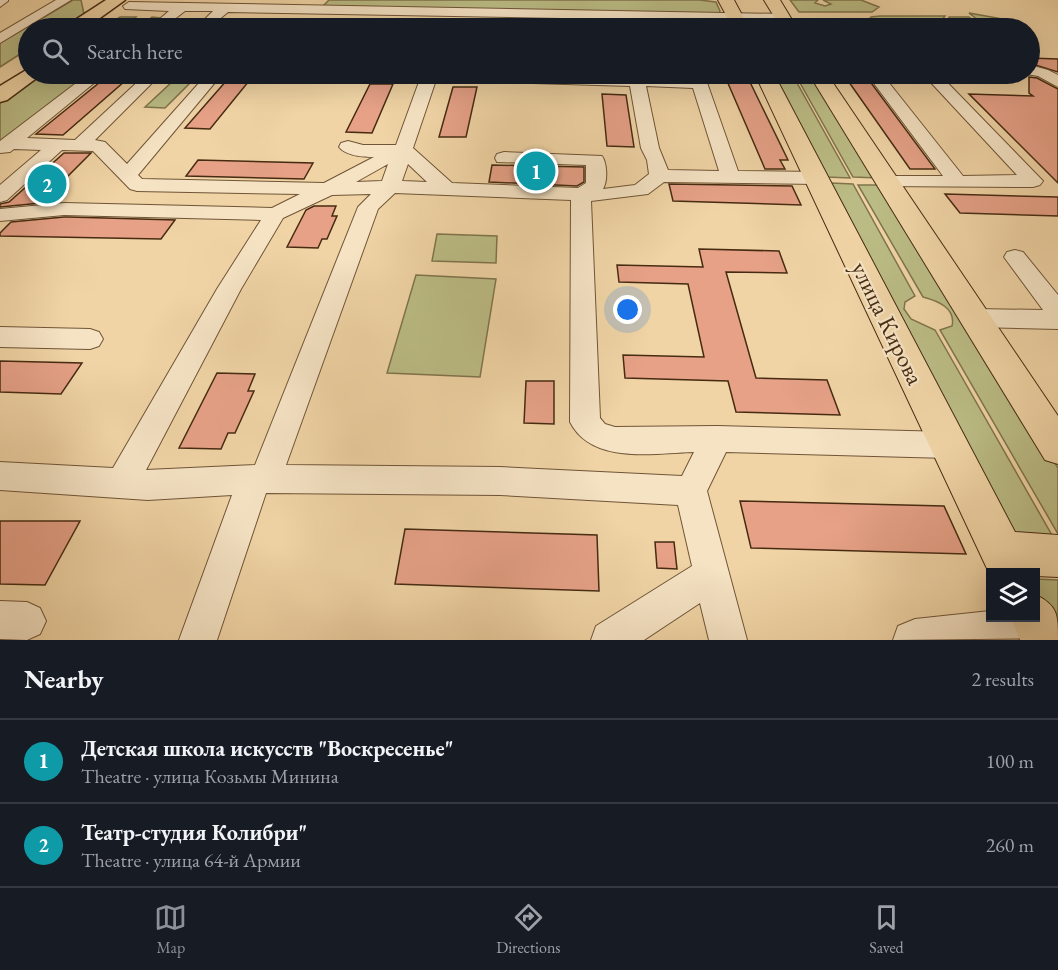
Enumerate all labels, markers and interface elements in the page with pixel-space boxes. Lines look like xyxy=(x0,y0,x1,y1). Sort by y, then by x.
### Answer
search box xyxy=(18,18,1040,84)
icon: search xyxy=(39,35,72,68)
text: Search here xyxy=(87,37,182,66)
pin: 1 xyxy=(516,148,556,194)
pin: 2 xyxy=(28,162,66,207)
street label: улица Кирова xyxy=(845,256,931,390)
your location xyxy=(613,295,642,324)
map controls xyxy=(986,568,1040,622)
button: layers xyxy=(986,568,1040,622)
text: Nearby xyxy=(24,662,104,696)
text: 2 results xyxy=(971,666,1034,692)
text: Детская школа искусств "Воскресенье" xyxy=(81,734,453,763)
text: 1 xyxy=(38,748,49,774)
text: 100 m xyxy=(986,748,1034,774)
text: Theatre · улица Козьмы Минина xyxy=(81,763,339,789)
text: Театр-студия Колибри" xyxy=(81,818,307,847)
text: 2 xyxy=(38,832,49,858)
text: 260 m xyxy=(986,832,1034,858)
text: Theatre · улица 64-й Армии xyxy=(81,847,301,873)
tab: Map xyxy=(154,901,187,958)
tab: Directions xyxy=(496,901,561,958)
tab: Saved xyxy=(869,901,904,958)

